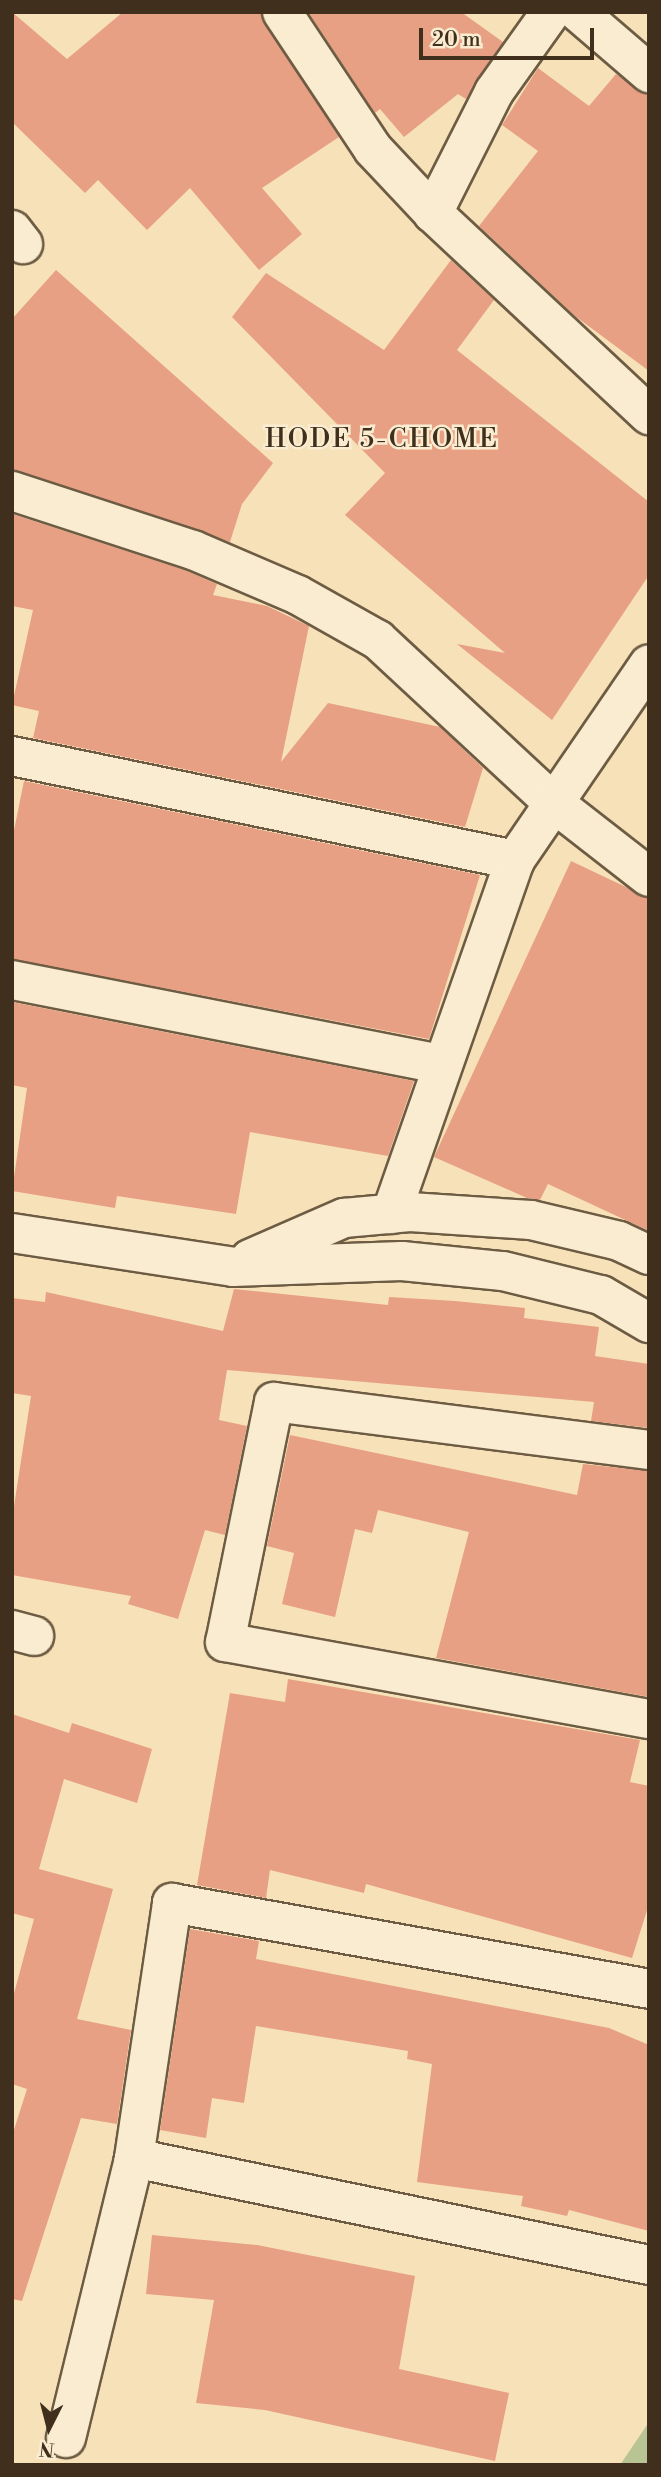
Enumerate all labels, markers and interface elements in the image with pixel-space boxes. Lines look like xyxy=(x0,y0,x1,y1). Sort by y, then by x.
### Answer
scale bar xyxy=(423,14,598,58)
text: 20 m xyxy=(432,27,481,53)
district label: HODE 5-CHOME xyxy=(266,424,498,456)
north arrow xyxy=(14,2393,84,2463)
text: N xyxy=(38,2436,56,2462)

